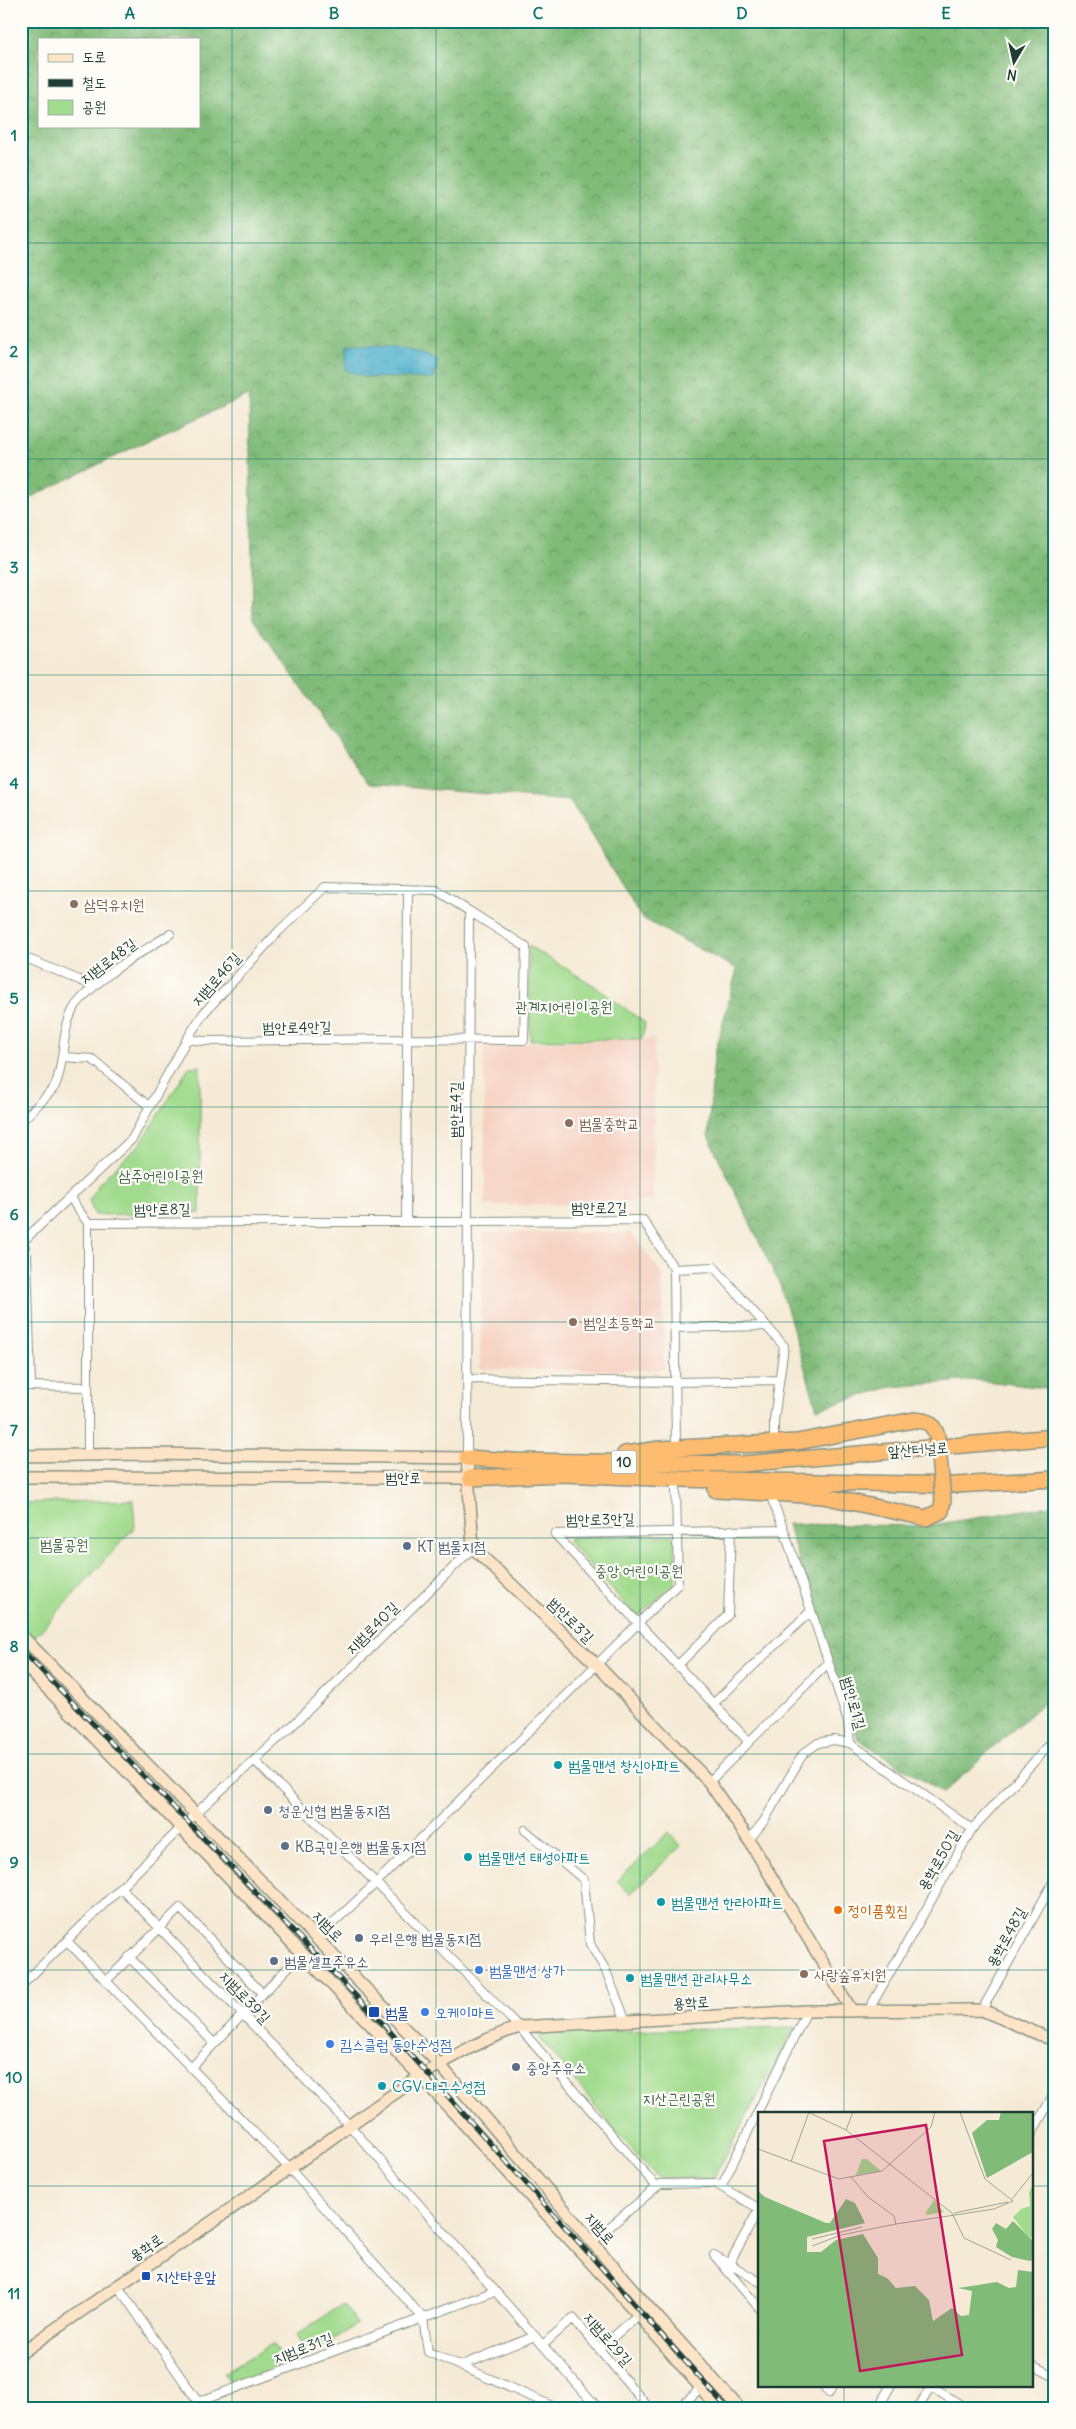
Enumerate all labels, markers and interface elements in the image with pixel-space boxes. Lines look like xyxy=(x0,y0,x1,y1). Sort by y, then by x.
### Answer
text: A xyxy=(125,3,135,23)
text: B xyxy=(329,3,340,23)
text: C xyxy=(533,3,544,23)
text: D xyxy=(736,3,748,23)
text: E xyxy=(941,3,951,23)
legend xyxy=(38,38,200,128)
north arrow xyxy=(988,38,1038,88)
text: 도로 xyxy=(82,47,106,66)
text: N xyxy=(1006,65,1018,84)
text: 철도 xyxy=(82,73,106,92)
text: 공원 xyxy=(82,97,106,116)
text: 1 xyxy=(11,125,17,145)
text: 2 xyxy=(10,341,19,361)
text: 3 xyxy=(9,557,19,577)
text: 4 xyxy=(9,773,19,793)
place label: 삼덕유치원 xyxy=(84,895,144,914)
marker: 삼덕유치원 xyxy=(68,898,80,910)
street label: 지범로48길 xyxy=(76,934,140,988)
street label: 지범로46길 xyxy=(187,948,245,1010)
text: 5 xyxy=(9,988,19,1008)
park label: 관계지어린이공원 xyxy=(516,997,612,1016)
street label: 범안로4안길 xyxy=(262,1017,332,1037)
street label: 범안로4길 xyxy=(446,1082,465,1138)
place label: 범물중학교 xyxy=(579,1114,639,1133)
marker: 범물중학교 xyxy=(563,1117,575,1129)
park label: 삼주어린이공원 xyxy=(119,1166,203,1185)
street label: 범안로2길 xyxy=(571,1198,627,1217)
street label: 범안로8길 xyxy=(133,1199,191,1219)
text: 6 xyxy=(9,1204,19,1224)
place label: 범일초등학교 xyxy=(583,1313,655,1332)
marker: 범일초등학교 xyxy=(567,1316,579,1328)
text: 7 xyxy=(10,1420,18,1440)
street label: 앞산터널로 xyxy=(887,1437,949,1461)
road number: 10 xyxy=(612,1450,636,1474)
street label: 범안로 xyxy=(385,1468,421,1487)
street label: 범안로3안길 xyxy=(565,1509,635,1529)
park label: 범물공원 xyxy=(40,1535,88,1554)
place label: KT 범물지점 xyxy=(417,1537,486,1556)
marker: KT 범물지점 xyxy=(401,1540,413,1552)
park label: 중앙 어린이공원 xyxy=(595,1561,683,1580)
street label: 범안로3길 xyxy=(544,1593,598,1647)
street label: 지범로40길 xyxy=(342,1598,402,1658)
text: 8 xyxy=(9,1636,19,1656)
street label: 범안로1길 xyxy=(837,1674,871,1732)
place label: 범물맨션 창신아파트 xyxy=(568,1756,680,1775)
marker: 범물맨션 창신아파트 xyxy=(552,1759,564,1771)
place label: 청운신협 범물동지점 xyxy=(278,1801,390,1820)
marker: 청운신협 범물동지점 xyxy=(262,1804,274,1816)
street label: 용학로50길 xyxy=(913,1826,963,1894)
place label: KB국민은행 범물동지점 xyxy=(295,1837,426,1856)
marker: KB국민은행 범물동지점 xyxy=(279,1840,291,1852)
place label: 범물맨션 태성아파트 xyxy=(478,1848,590,1867)
marker: 범물맨션 태성아파트 xyxy=(462,1851,474,1863)
text: 9 xyxy=(9,1852,19,1872)
place label: 범물맨션 한라아파트 xyxy=(671,1893,783,1912)
marker: 범물맨션 한라아파트 xyxy=(655,1896,667,1908)
place label: 정이품횟집 xyxy=(848,1901,908,1920)
marker: 정이품횟집 xyxy=(832,1904,844,1916)
street label: 용학로48길 xyxy=(982,1904,1030,1970)
street label: 지범로 xyxy=(309,1906,347,1946)
place label: 우리은행 범물동지점 xyxy=(369,1929,481,1948)
marker: 우리은행 범물동지점 xyxy=(353,1932,365,1944)
place label: 범물셀프주유소 xyxy=(284,1952,369,1971)
marker: 범물셀프주유소 xyxy=(268,1955,280,1967)
place label: 범물맨션 상가 xyxy=(489,1961,565,1980)
marker: 범물맨션 상가 xyxy=(473,1964,485,1976)
place label: 사랑숲유치원 xyxy=(814,1965,886,1984)
street label: 지범로39길 xyxy=(215,1967,275,2027)
marker: 사랑숲유치원 xyxy=(798,1968,810,1980)
place label: 범물맨션 관리사무소 xyxy=(640,1969,752,1988)
marker: 범물맨션 관리사무소 xyxy=(624,1972,636,1984)
street label: 용학로 xyxy=(672,1992,710,2012)
place label: 범물 xyxy=(385,2003,409,2022)
place label: 오케이마트 xyxy=(435,2003,495,2022)
marker: 범물 xyxy=(367,2005,381,2019)
marker: 오케이마트 xyxy=(419,2006,431,2018)
place label: 킴스클럽 동아수성점 xyxy=(340,2035,452,2054)
marker: 킴스클럽 동아수성점 xyxy=(324,2038,336,2050)
place label: 중앙주유소 xyxy=(526,2058,586,2077)
marker: 중앙주유소 xyxy=(510,2061,522,2073)
text: 10 xyxy=(6,2067,22,2087)
place label: CGV 대구수성점 xyxy=(392,2077,486,2096)
marker: CGV 대구수성점 xyxy=(376,2080,388,2092)
park label: 지산근린공원 xyxy=(643,2089,715,2108)
inset map xyxy=(758,2112,1034,2386)
street label: 지범로 xyxy=(581,2208,619,2248)
street label: 용학로 xyxy=(126,2229,166,2265)
place label: 지산타운앞 xyxy=(156,2267,216,2286)
marker: 지산타운앞 xyxy=(140,2270,152,2282)
text: 11 xyxy=(8,2283,20,2303)
street label: 지범로29길 xyxy=(579,2308,637,2370)
street label: 지범로31길 xyxy=(270,2328,336,2368)

